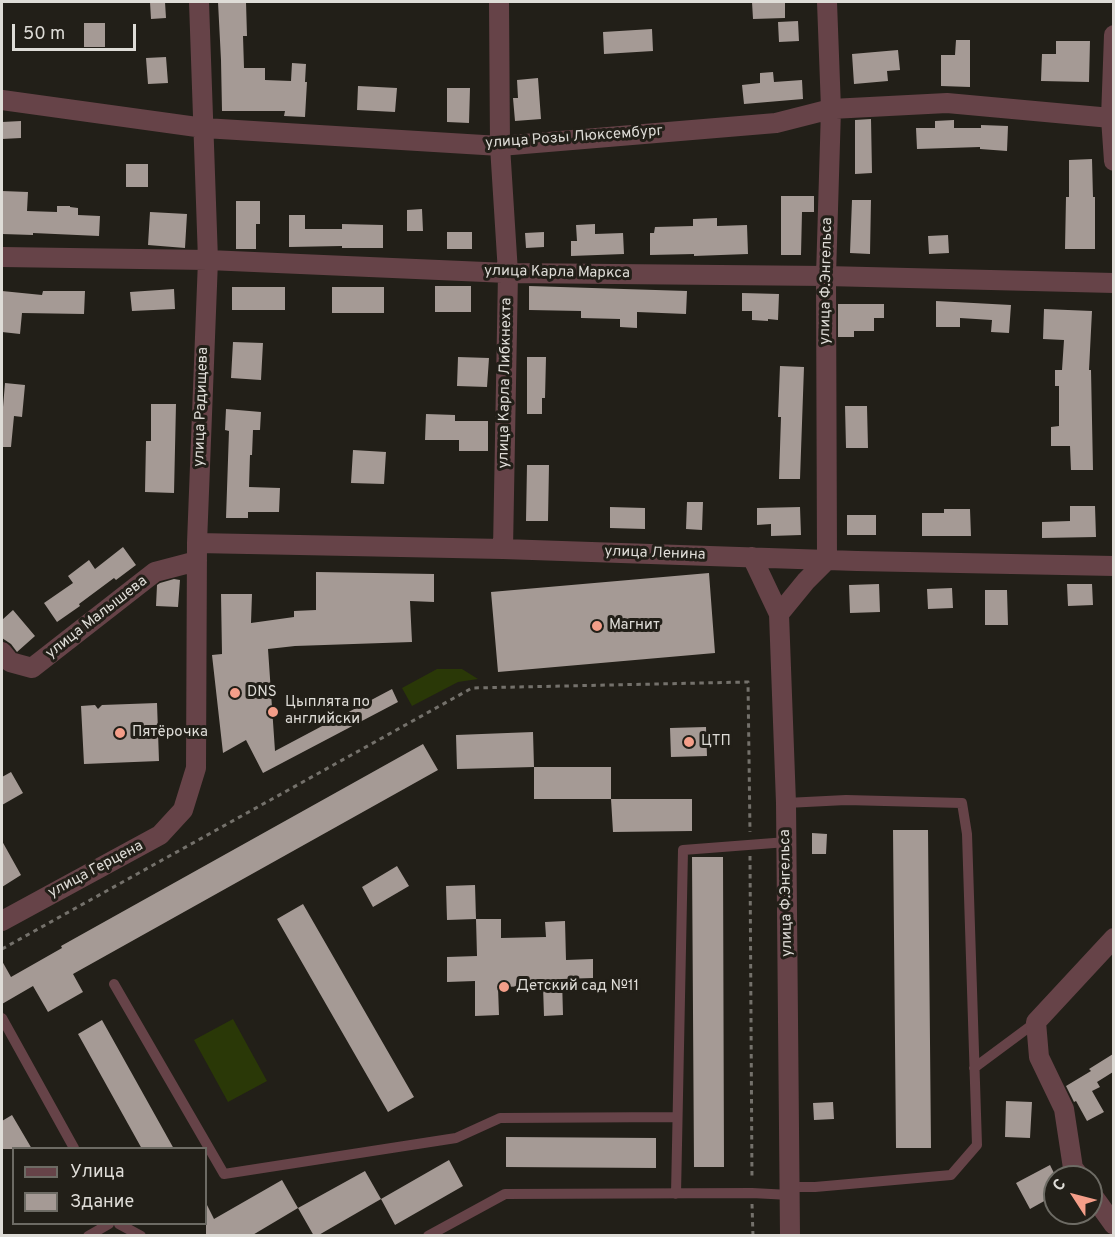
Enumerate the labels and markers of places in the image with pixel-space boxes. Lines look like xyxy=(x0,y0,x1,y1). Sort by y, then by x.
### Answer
place label: Магнит xyxy=(609,617,660,635)
marker: Магнит xyxy=(590,619,604,633)
place label: DNS xyxy=(247,684,277,702)
marker: DNS xyxy=(228,686,242,700)
place label: Цыплята по английски xyxy=(285,694,370,729)
marker: Цыплята по английски xyxy=(266,705,280,719)
place label: Пятёрочка xyxy=(132,724,208,742)
marker: Пятёрочка xyxy=(113,726,127,740)
place label: ЦТП xyxy=(701,733,731,751)
marker: ЦТП xyxy=(682,735,696,749)
place label: Детский сад №11 xyxy=(516,978,639,996)
marker: Детский сад №11 xyxy=(497,980,511,994)

